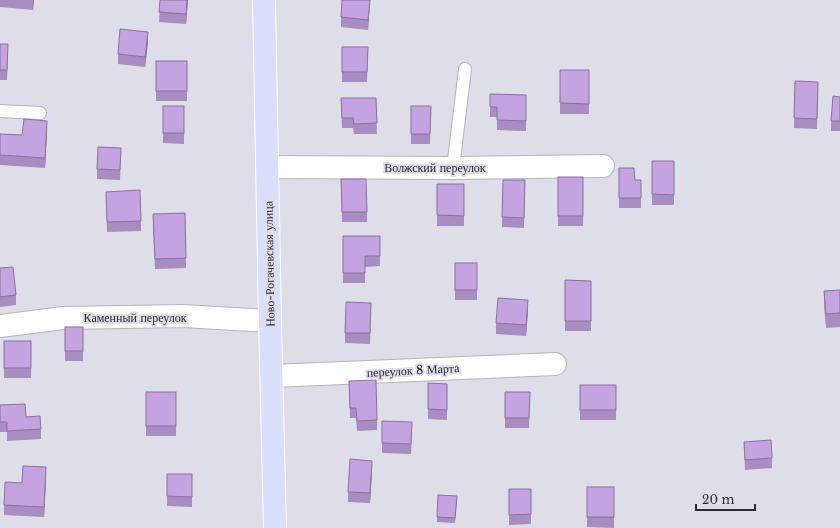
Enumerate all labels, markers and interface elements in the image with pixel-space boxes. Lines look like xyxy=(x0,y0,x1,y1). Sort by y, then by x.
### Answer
street label: Волжский переулок xyxy=(384,160,486,175)
street label: Ново-Рогачевская улица xyxy=(260,200,278,327)
street label: Каменный переулок xyxy=(84,310,187,325)
street label: переулок 8 Марта xyxy=(366,360,460,380)
scale bar xyxy=(696,486,755,512)
text: 20 m xyxy=(702,492,734,507)

